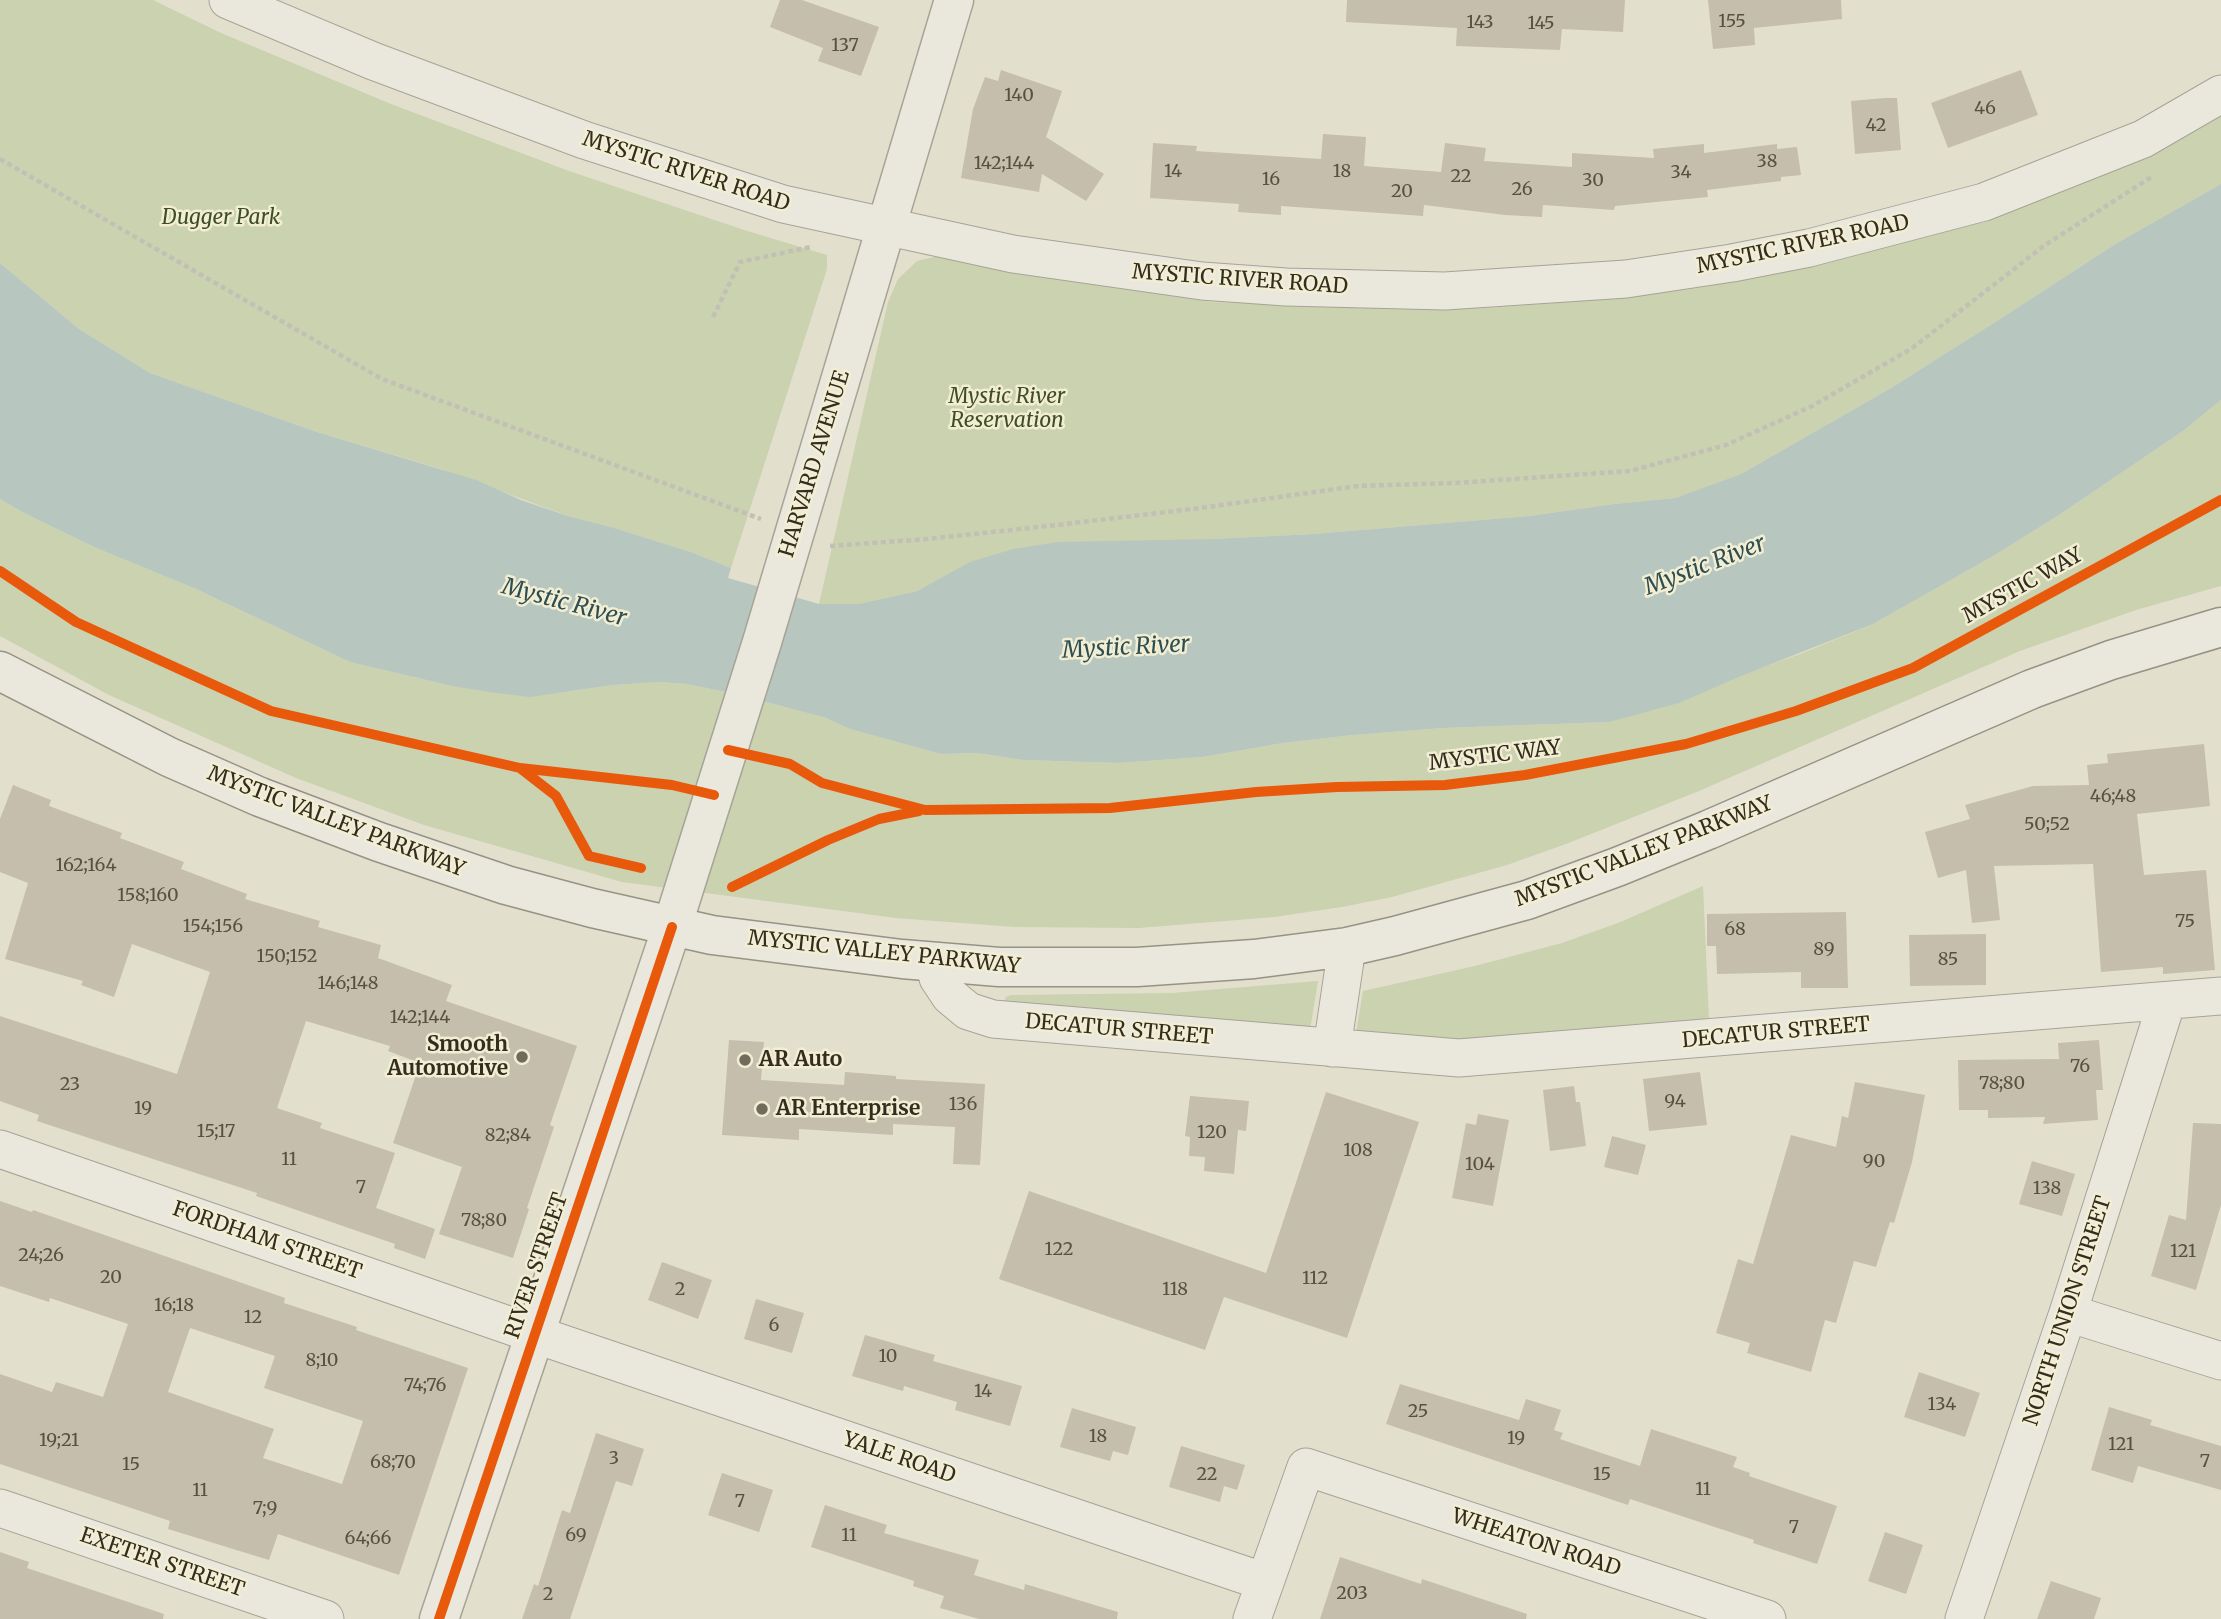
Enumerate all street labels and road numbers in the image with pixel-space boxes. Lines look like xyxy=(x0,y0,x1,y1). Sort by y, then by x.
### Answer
street label: MYSTIC RIVER ROAD xyxy=(579,127,793,217)
street label: MYSTIC RIVER ROAD xyxy=(1695,210,1911,280)
street label: MYSTIC RIVER ROAD xyxy=(1131,260,1349,300)
street label: HARVARD AVENUE xyxy=(775,368,855,560)
street label: MYSTIC WAY xyxy=(1959,543,2087,629)
street label: MYSTIC WAY xyxy=(1427,735,1563,777)
street label: MYSTIC VALLEY PARKWAY xyxy=(204,761,468,883)
street label: MYSTIC VALLEY PARKWAY xyxy=(1512,791,1776,913)
street label: MYSTIC VALLEY PARKWAY xyxy=(746,926,1022,980)
street label: DECATUR STREET xyxy=(1024,1009,1214,1051)
street label: DECATUR STREET xyxy=(1681,1012,1871,1054)
street label: RIVER STREET xyxy=(500,1190,574,1342)
street label: NORTH UNION STREET xyxy=(2019,1193,2117,1429)
street label: FORDHAM STREET xyxy=(169,1197,365,1285)
street label: YALE ROAD xyxy=(839,1427,959,1489)
street label: WHEATON ROAD xyxy=(1448,1504,1624,1582)
street label: EXETER STREET xyxy=(77,1523,247,1603)

